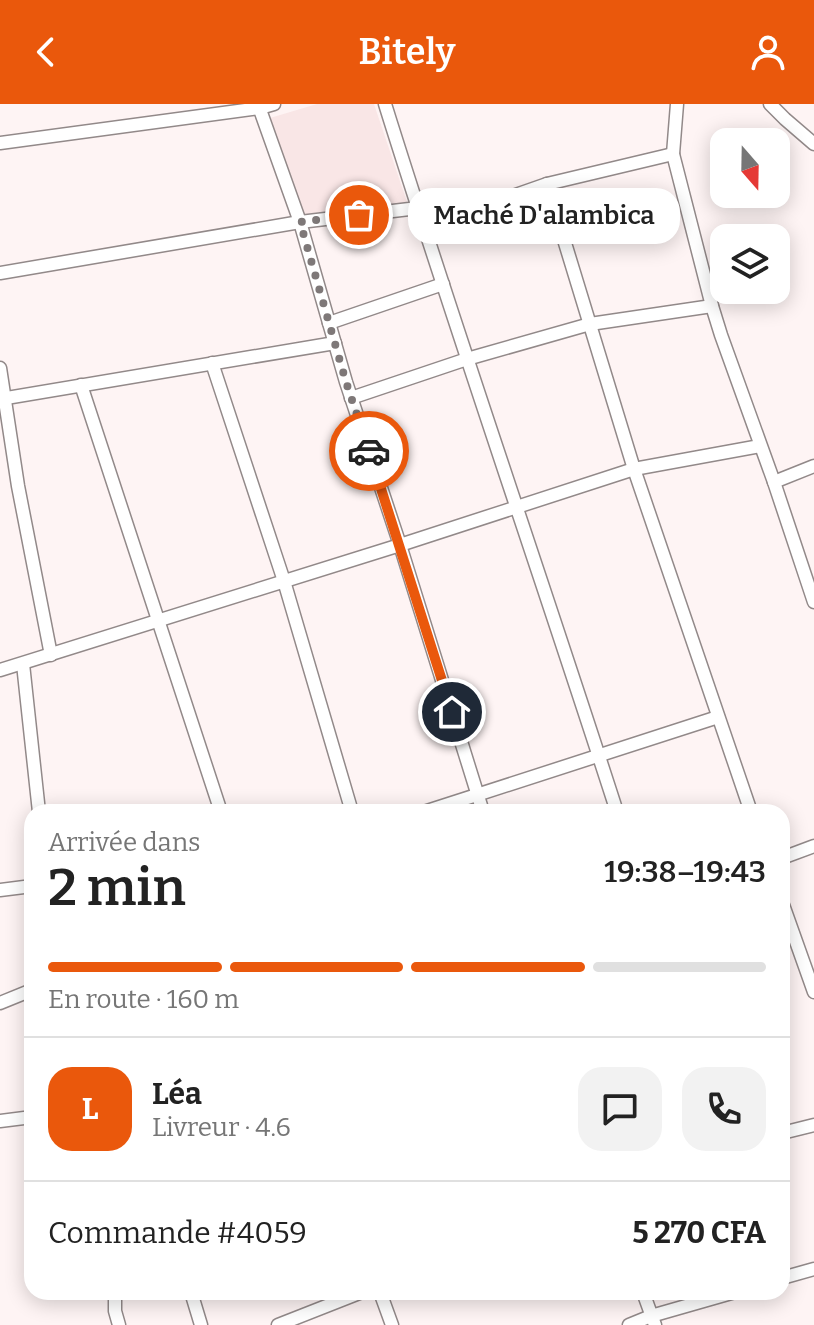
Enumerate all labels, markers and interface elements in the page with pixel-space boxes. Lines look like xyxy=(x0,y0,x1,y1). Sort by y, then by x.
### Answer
icon: back xyxy=(24,30,68,74)
text: Bitely xyxy=(359,30,455,74)
icon: person xyxy=(746,30,790,74)
north arrow xyxy=(710,128,790,208)
map controls xyxy=(710,128,790,304)
pin xyxy=(325,181,393,249)
callout: Maché D'alambica xyxy=(407,187,679,243)
icon: bag xyxy=(337,193,381,237)
text: Maché D'alambica xyxy=(433,200,655,231)
button: layers xyxy=(710,224,790,304)
courier xyxy=(329,411,409,491)
icon: car xyxy=(347,429,391,473)
pin xyxy=(418,678,486,746)
icon: home xyxy=(430,690,474,734)
text: Arrivée dans xyxy=(48,827,201,858)
text: 19:38–19:43 xyxy=(604,854,766,890)
text: 2 min xyxy=(48,856,186,919)
text: En route · 160 m xyxy=(48,984,239,1015)
button: chat xyxy=(578,1067,662,1151)
button: phone xyxy=(682,1067,766,1151)
text: Léa xyxy=(152,1076,202,1112)
text: L xyxy=(82,1091,98,1127)
text: Livreur · 4.6 xyxy=(152,1112,291,1143)
text: Commande #4059 xyxy=(48,1215,307,1251)
text: 5 270 CFA xyxy=(632,1215,766,1251)

